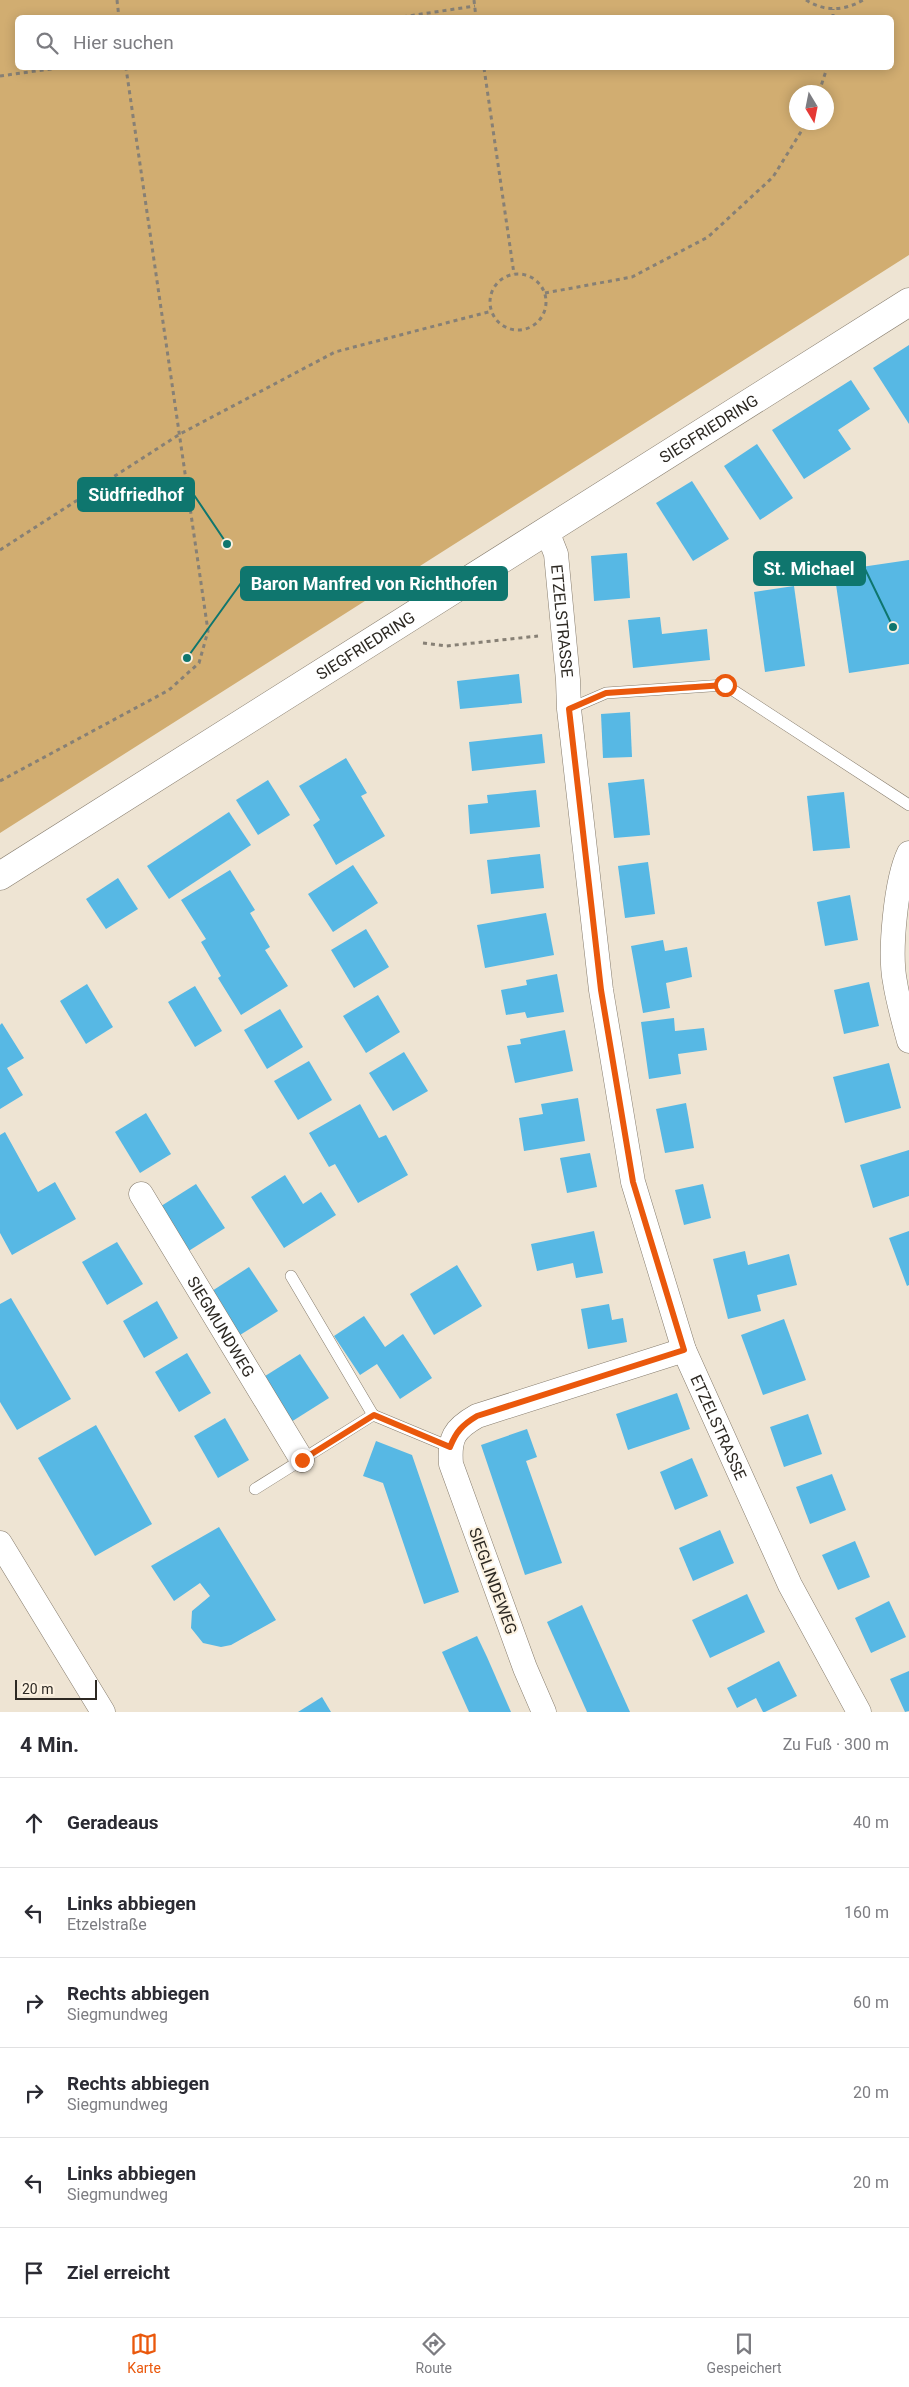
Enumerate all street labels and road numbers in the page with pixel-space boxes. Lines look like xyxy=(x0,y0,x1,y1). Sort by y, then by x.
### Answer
street label: SIEGFRIEDRING xyxy=(656,390,761,467)
street label: ETZELSTRASSE xyxy=(548,564,577,678)
street label: SIEGFRIEDRING xyxy=(312,607,418,684)
street label: SIEGMUNDWEG xyxy=(184,1273,259,1380)
street label: ETZELSTRASSE xyxy=(687,1372,751,1483)
street label: SIEGLINDEWEG xyxy=(465,1525,521,1637)

